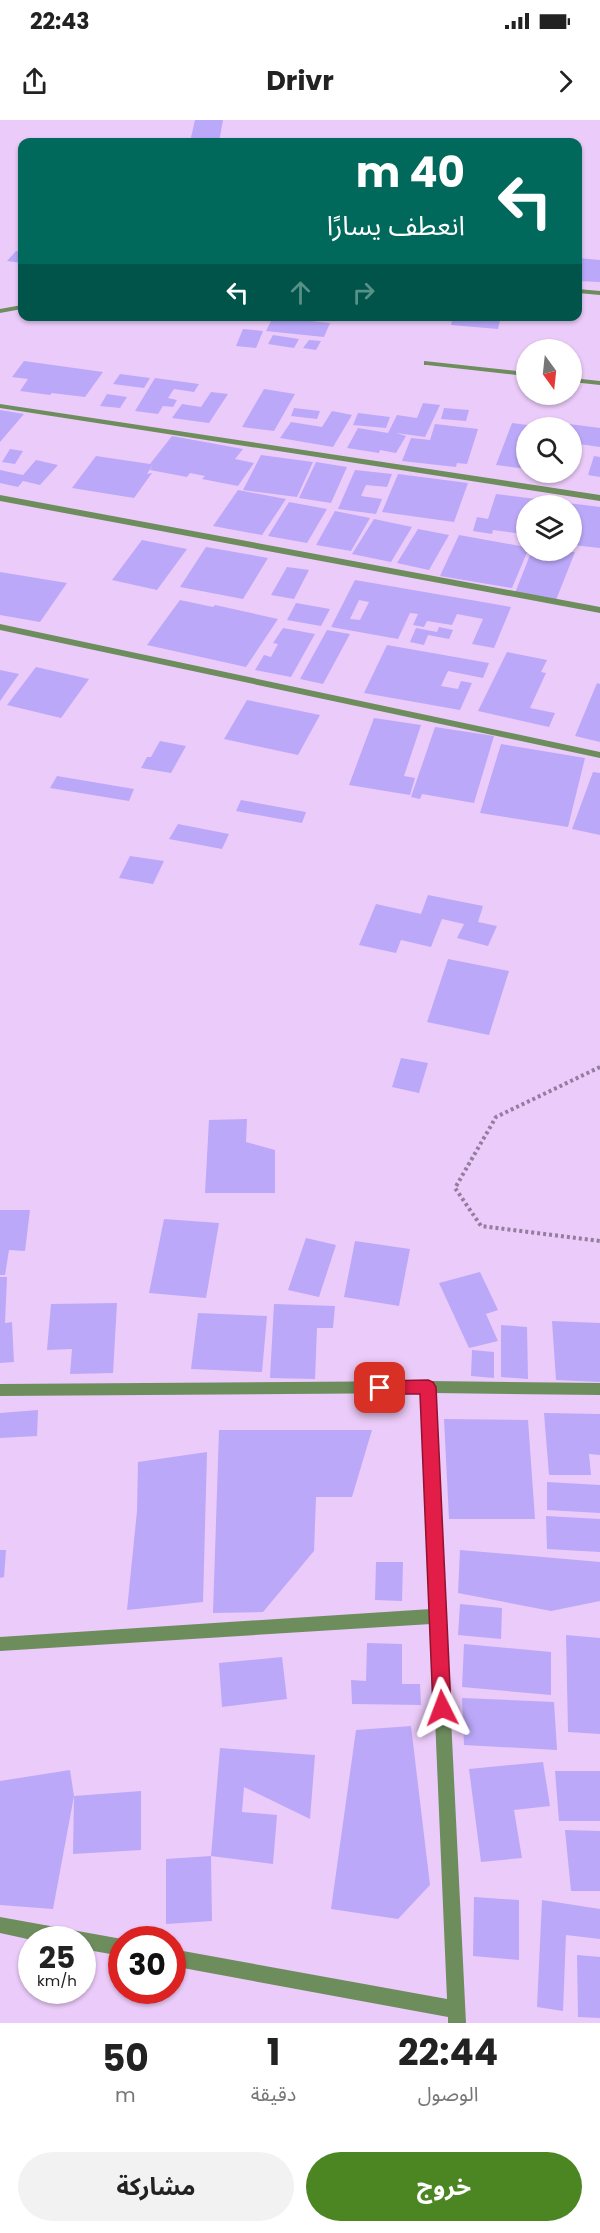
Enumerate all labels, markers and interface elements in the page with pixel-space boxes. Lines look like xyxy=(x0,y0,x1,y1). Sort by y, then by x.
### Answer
text: 22:43 xyxy=(30,6,90,37)
text: Drivr xyxy=(266,62,334,99)
icon: share xyxy=(18,65,51,98)
icon: forward xyxy=(549,65,582,98)
text: 40 m xyxy=(356,143,465,202)
icon: left xyxy=(486,162,564,240)
text: انعطف يسارًا xyxy=(327,207,465,244)
icon: left xyxy=(221,276,254,309)
icon: ahead xyxy=(284,276,317,309)
icon: right xyxy=(347,276,380,309)
north arrow xyxy=(516,339,582,405)
map controls xyxy=(516,339,582,561)
button: search xyxy=(516,417,582,483)
button: layers xyxy=(516,495,582,561)
pin xyxy=(354,1362,405,1413)
icon: arrive xyxy=(363,1371,396,1404)
position arrow xyxy=(410,1676,474,1740)
speed limit sign: 30 xyxy=(108,1926,186,2004)
text: 25 xyxy=(39,1936,75,1979)
text: km/h xyxy=(37,1970,77,1991)
text: 1 xyxy=(267,2027,280,2078)
text: 22:44 xyxy=(398,2027,498,2078)
text: 50 xyxy=(102,2033,149,2084)
text: دقيقة xyxy=(251,2080,296,2108)
text: الوصول xyxy=(418,2080,479,2108)
text: m xyxy=(115,2081,136,2109)
button: مشاركة xyxy=(18,2152,294,2221)
button: خروج xyxy=(306,2152,582,2221)

